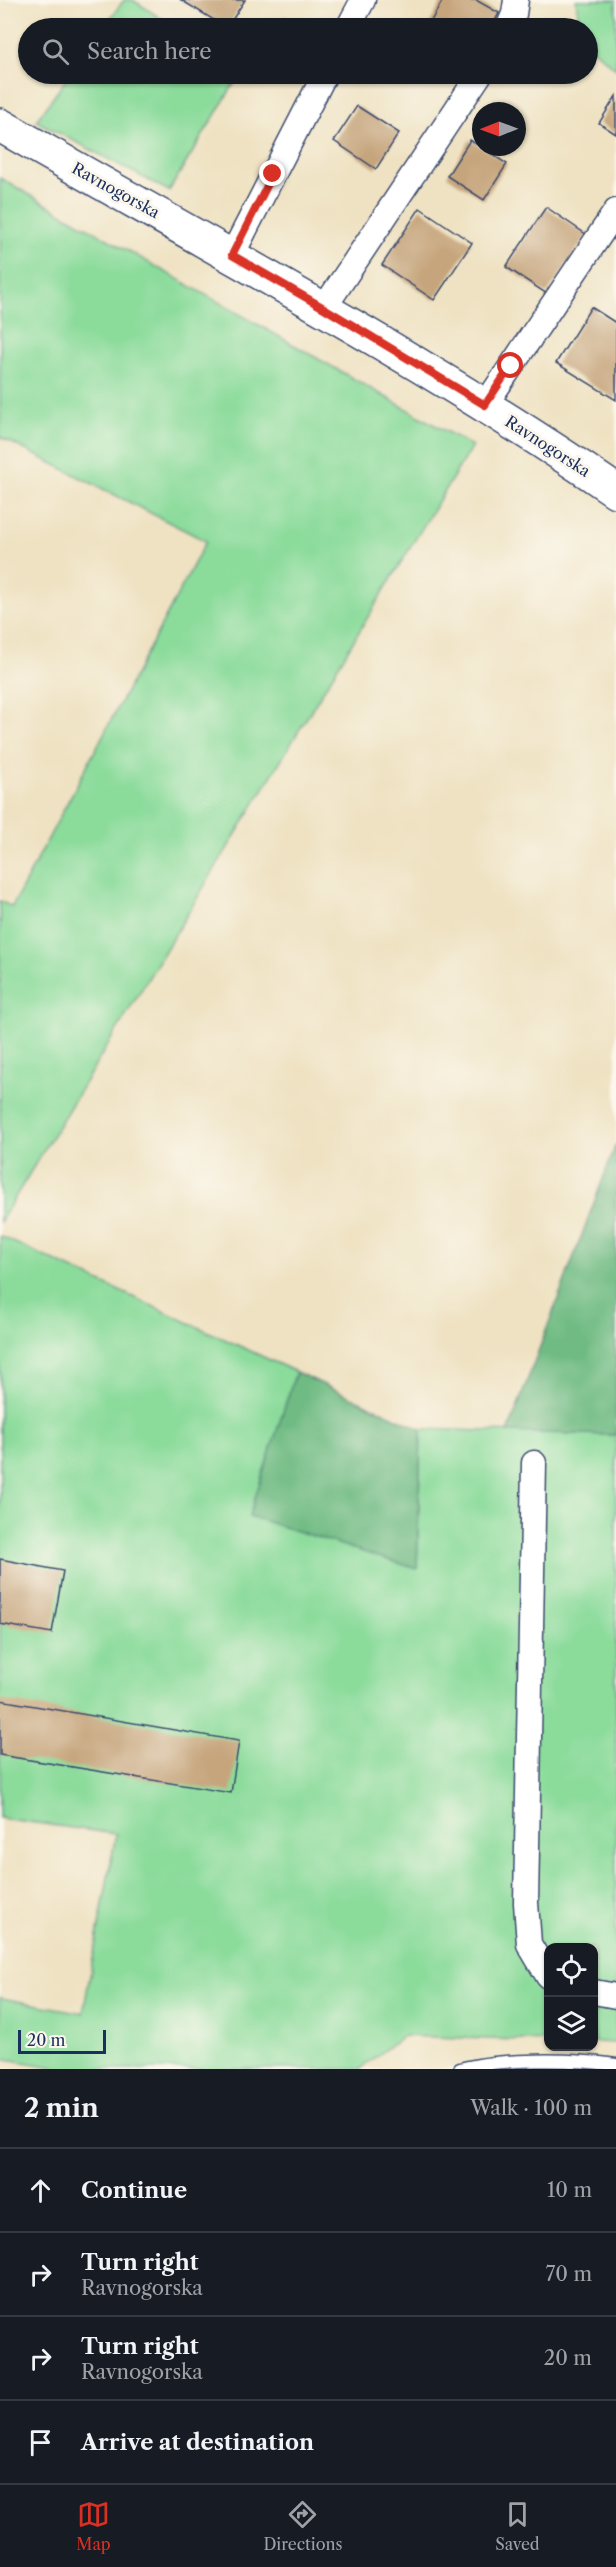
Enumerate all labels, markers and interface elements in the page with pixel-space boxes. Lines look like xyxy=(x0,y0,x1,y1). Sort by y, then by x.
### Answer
search box xyxy=(18,18,598,84)
icon: search xyxy=(39,35,72,68)
text: Search here xyxy=(87,38,212,65)
north arrow xyxy=(472,102,526,156)
street label: Ravnogorska xyxy=(69,158,164,223)
route end xyxy=(259,160,285,186)
route start xyxy=(497,352,523,378)
street label: Ravnogorska xyxy=(502,411,595,481)
map controls xyxy=(544,1943,598,2051)
button: locate xyxy=(544,1943,598,1997)
button: layers xyxy=(544,1997,598,2051)
scale bar xyxy=(18,2027,106,2054)
text: 20 m xyxy=(27,2030,66,2050)
text: 2 min xyxy=(24,2092,99,2124)
text: Walk · 100 m xyxy=(470,2096,592,2120)
icon: ahead xyxy=(24,2174,57,2207)
text: Continue xyxy=(81,2177,187,2204)
text: 10 m xyxy=(547,2178,592,2202)
text: Turn right xyxy=(81,2249,199,2276)
icon: right xyxy=(24,2258,57,2291)
text: 70 m xyxy=(546,2262,592,2286)
text: Ravnogorska xyxy=(81,2276,203,2300)
text: Turn right xyxy=(81,2333,199,2360)
icon: right xyxy=(24,2342,57,2375)
text: 20 m xyxy=(544,2346,592,2370)
text: Ravnogorska xyxy=(81,2360,203,2384)
icon: arrive xyxy=(24,2426,57,2459)
text: Arrive at destination xyxy=(81,2429,314,2456)
tab: Map xyxy=(76,2498,111,2554)
tab: Directions xyxy=(263,2498,342,2554)
tab: Saved xyxy=(495,2498,540,2554)

